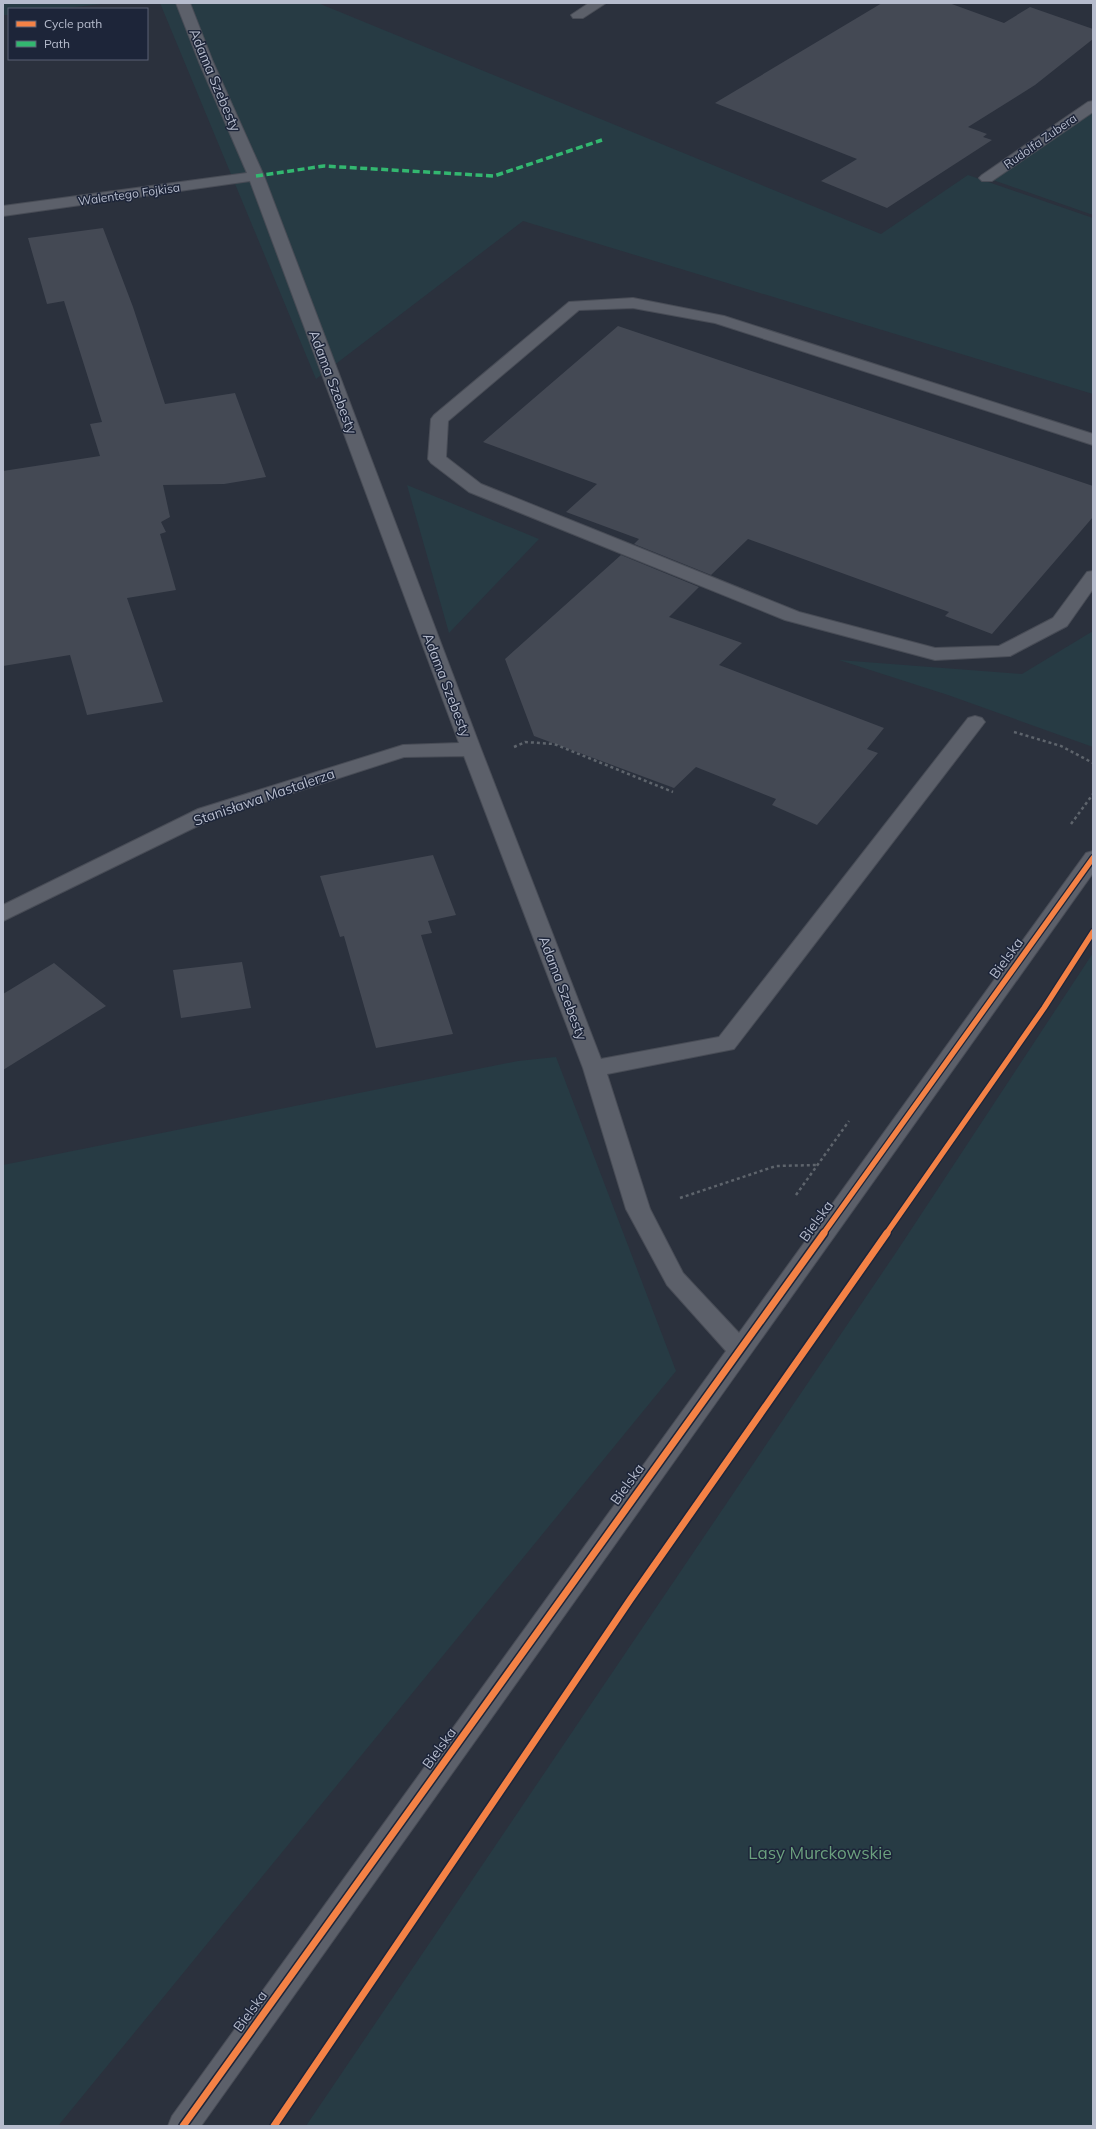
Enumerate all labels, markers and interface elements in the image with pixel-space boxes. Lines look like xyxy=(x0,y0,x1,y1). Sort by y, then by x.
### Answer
legend xyxy=(8,8,148,60)
text: Cycle path xyxy=(44,16,102,31)
street label: Adama Szebesty xyxy=(185,26,245,135)
text: Path xyxy=(44,36,70,51)
street label: Rudolfa Zubera xyxy=(1001,110,1079,172)
street label: Walentego Fojkisa xyxy=(77,179,181,209)
street label: Adama Szebesty xyxy=(305,327,361,437)
street label: Adama Szebesty xyxy=(419,630,475,740)
street label: Stanisława Mastalerza xyxy=(191,764,337,830)
street label: Adama Szebesty xyxy=(535,933,591,1043)
street label: Bielska xyxy=(985,934,1027,982)
street label: Bielska xyxy=(795,1197,837,1245)
street label: Bielska xyxy=(606,1460,648,1508)
street label: Bielska xyxy=(418,1724,460,1772)
park label: Lasy Murckowskie xyxy=(748,1842,892,1864)
street label: Bielska xyxy=(229,1987,271,2035)

